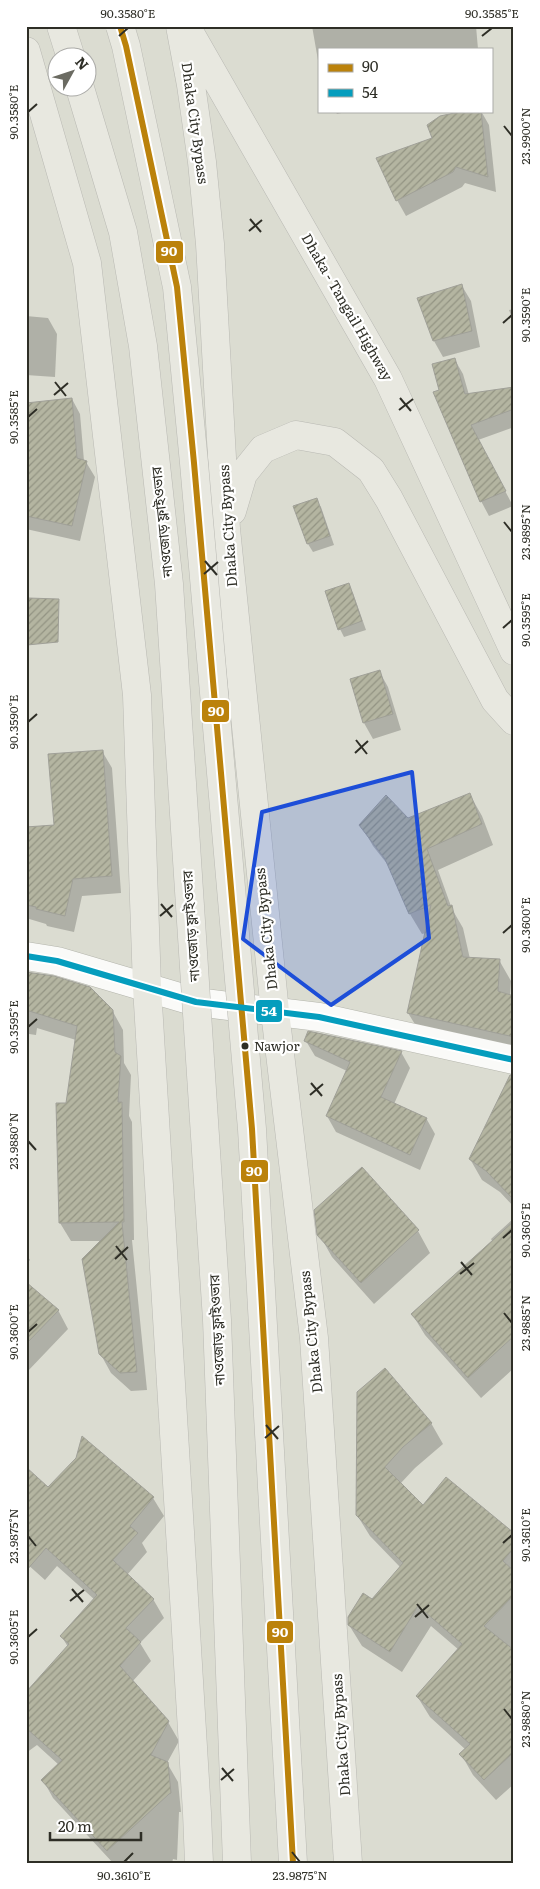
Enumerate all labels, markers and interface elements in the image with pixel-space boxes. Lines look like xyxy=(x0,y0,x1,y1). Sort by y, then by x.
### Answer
text: 90.3580°E xyxy=(101,4,156,22)
text: 90.3585°E xyxy=(465,4,519,22)
north arrow xyxy=(48,48,98,98)
legend xyxy=(318,48,492,112)
text: N xyxy=(71,52,94,74)
text: 90 xyxy=(362,54,379,77)
street label: Dhaka City Bypass xyxy=(178,61,214,185)
text: 54 xyxy=(362,80,378,103)
text: 90.3580°E xyxy=(4,84,22,139)
text: 23.9900°N xyxy=(516,108,534,164)
street label: Dhaka - Tangail Highway xyxy=(297,229,399,385)
line badge: 90 xyxy=(155,240,184,264)
text: 90 xyxy=(161,240,178,260)
text: 90.3590°E xyxy=(516,287,534,342)
text: 90.3585°E xyxy=(4,390,22,444)
street label: Dhaka City Bypass xyxy=(213,464,241,588)
street label: নাওজোড় ফ্লাইওভার xyxy=(145,465,177,580)
text: 23.9895°N xyxy=(516,504,534,560)
text: 90.3595°E xyxy=(516,593,534,647)
text: 90.3590°E xyxy=(4,694,22,749)
line badge: 90 xyxy=(201,699,230,723)
text: 90 xyxy=(208,700,225,720)
street label: Dhaka City Bypass xyxy=(249,867,281,991)
street label: নাওজোড় ফ্লাইওভার xyxy=(176,869,204,983)
text: 90.3600°E xyxy=(516,897,534,953)
line badge: 54 xyxy=(255,999,283,1023)
text: 90.3595°E xyxy=(4,1000,22,1054)
text: 54 xyxy=(261,1000,278,1020)
place label: Nawjor xyxy=(254,1036,300,1055)
marker: Nawjor xyxy=(240,1041,250,1051)
text: 23.9880°N xyxy=(4,1113,22,1170)
line badge: 90 xyxy=(240,1159,269,1183)
text: 90 xyxy=(246,1160,263,1180)
text: 90.3605°E xyxy=(516,1202,534,1257)
street label: Dhaka City Bypass xyxy=(294,1270,326,1394)
street label: নাওজোড় ফ্লাইওভার xyxy=(203,1273,229,1387)
text: 23.9885°N xyxy=(516,1295,534,1351)
text: 90.3600°E xyxy=(4,1304,22,1360)
text: 23.9875°N xyxy=(4,1508,22,1564)
text: 90.3610°E xyxy=(516,1508,534,1562)
text: 90.3605°E xyxy=(4,1609,22,1664)
line badge: 90 xyxy=(266,1620,294,1644)
text: 90 xyxy=(272,1621,289,1641)
street label: Dhaka City Bypass xyxy=(326,1673,354,1797)
text: 23.9880°N xyxy=(516,1691,534,1748)
scale bar xyxy=(50,1809,141,1841)
text: 20 m xyxy=(58,1814,92,1837)
text: 90.3610°E xyxy=(97,1866,151,1884)
text: 23.9875°N xyxy=(272,1866,328,1884)

